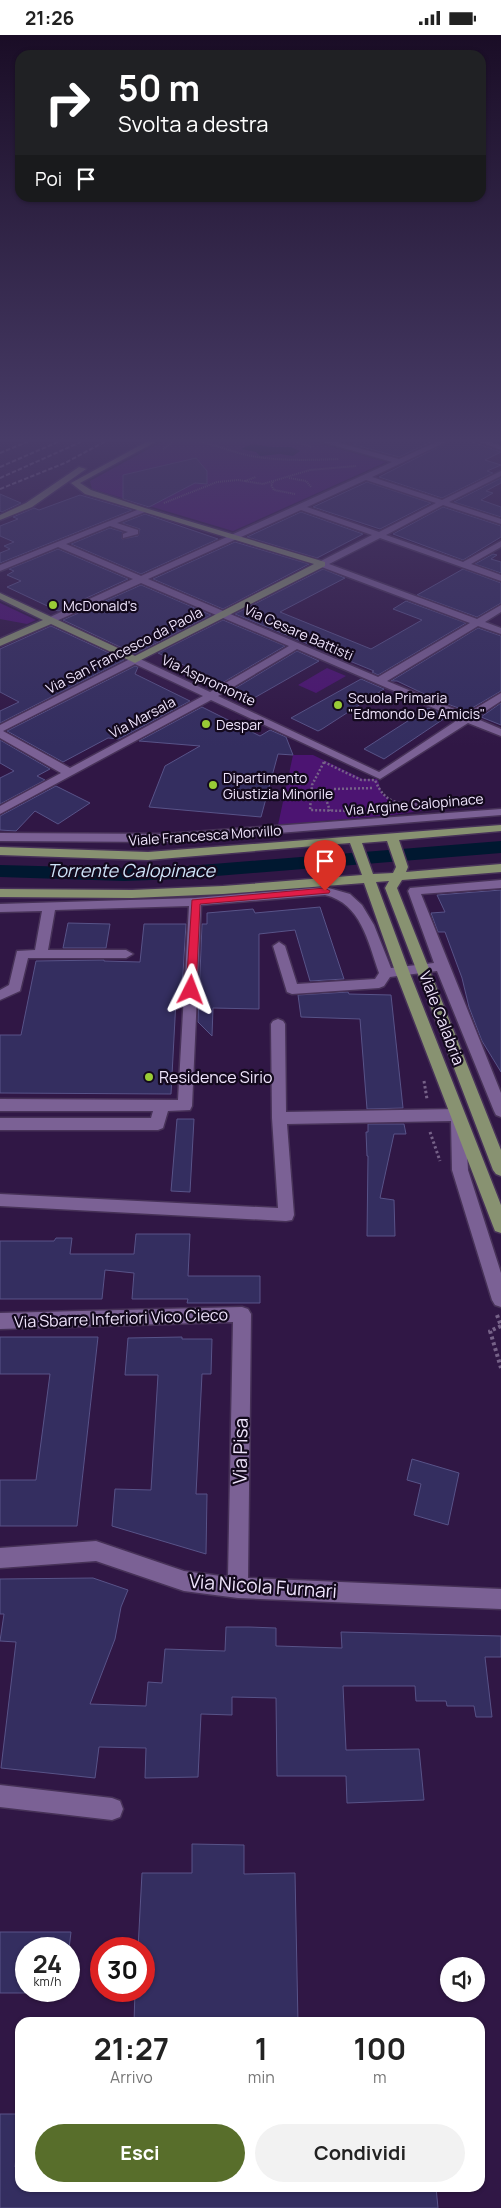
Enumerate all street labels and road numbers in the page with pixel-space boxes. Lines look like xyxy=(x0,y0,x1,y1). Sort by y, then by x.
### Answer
street label: Via Cesare Battisti xyxy=(241,599,357,665)
street label: Via San Francesco da Paola xyxy=(43,602,205,698)
street label: Via Aspromonte xyxy=(159,650,259,710)
street label: Via Marsala xyxy=(106,692,178,742)
street label: Via Argine Calopinace xyxy=(344,788,484,820)
street label: Viale Francesca Morvillo xyxy=(128,820,282,850)
street label: Viale Calabria xyxy=(414,968,470,1068)
street label: Via Sbarre Inferiori Vico Cieco xyxy=(14,1303,228,1333)
street label: Via Pisa xyxy=(226,1418,254,1484)
street label: Via Nicola Furnari xyxy=(188,1568,338,1604)

